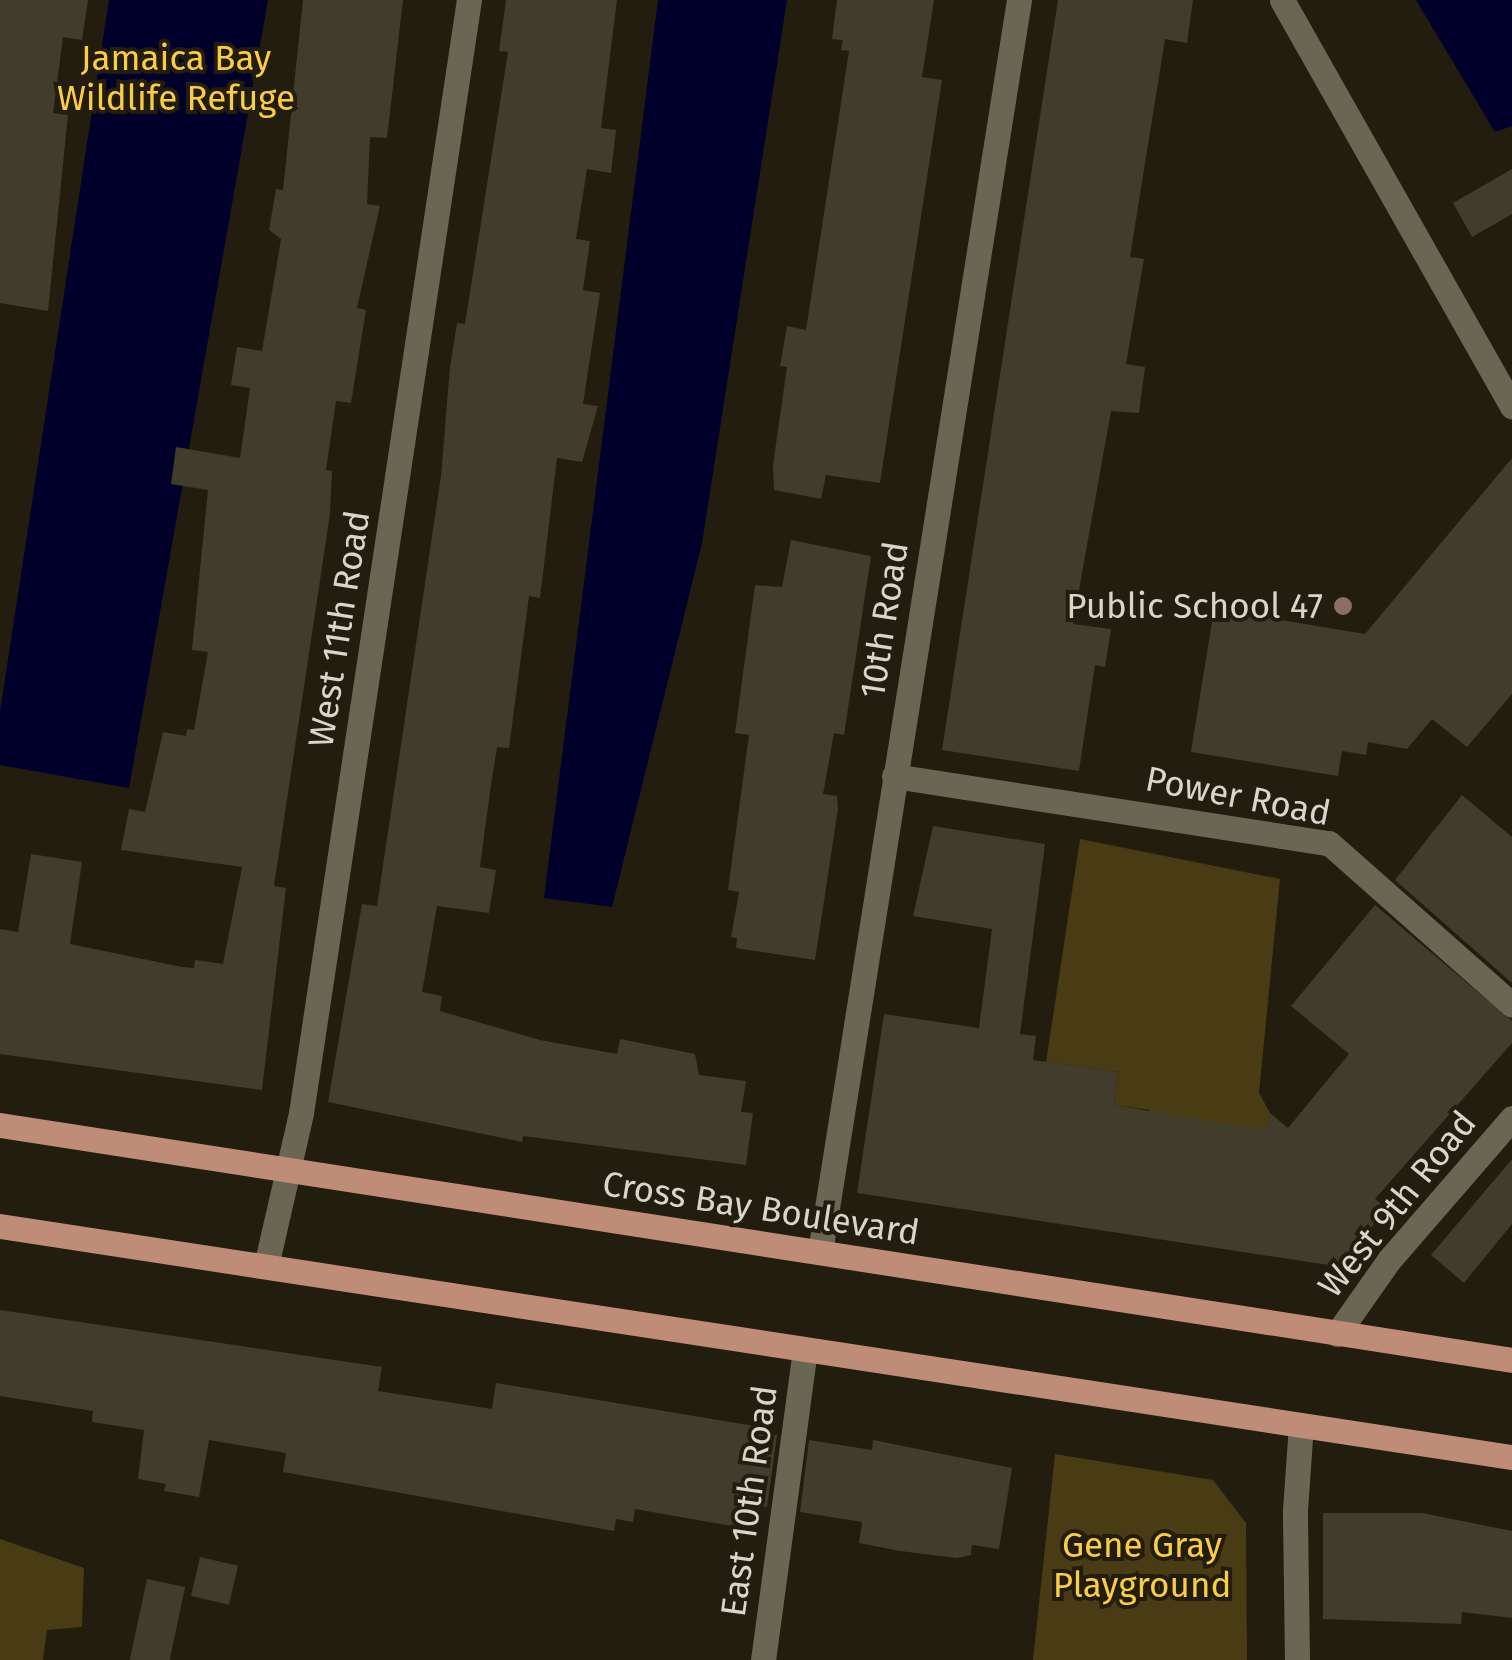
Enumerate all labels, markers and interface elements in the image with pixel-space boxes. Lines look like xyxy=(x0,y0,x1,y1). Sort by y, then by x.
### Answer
park label: Jamaica Bay Wildlife Refuge xyxy=(57,37,295,119)
street label: West 11th Road xyxy=(300,508,378,750)
street label: 10th Road xyxy=(851,539,917,701)
place label: Public School 47 xyxy=(1066,585,1323,627)
marker: Public School 47 xyxy=(1332,595,1354,617)
street label: Power Road xyxy=(1142,758,1334,834)
street label: West 9th Road xyxy=(1309,1102,1485,1306)
street label: Cross Bay Boulevard xyxy=(600,1162,922,1254)
street label: East 10th Road xyxy=(712,1383,786,1619)
park label: Gene Gray Playground xyxy=(1053,1524,1231,1606)

